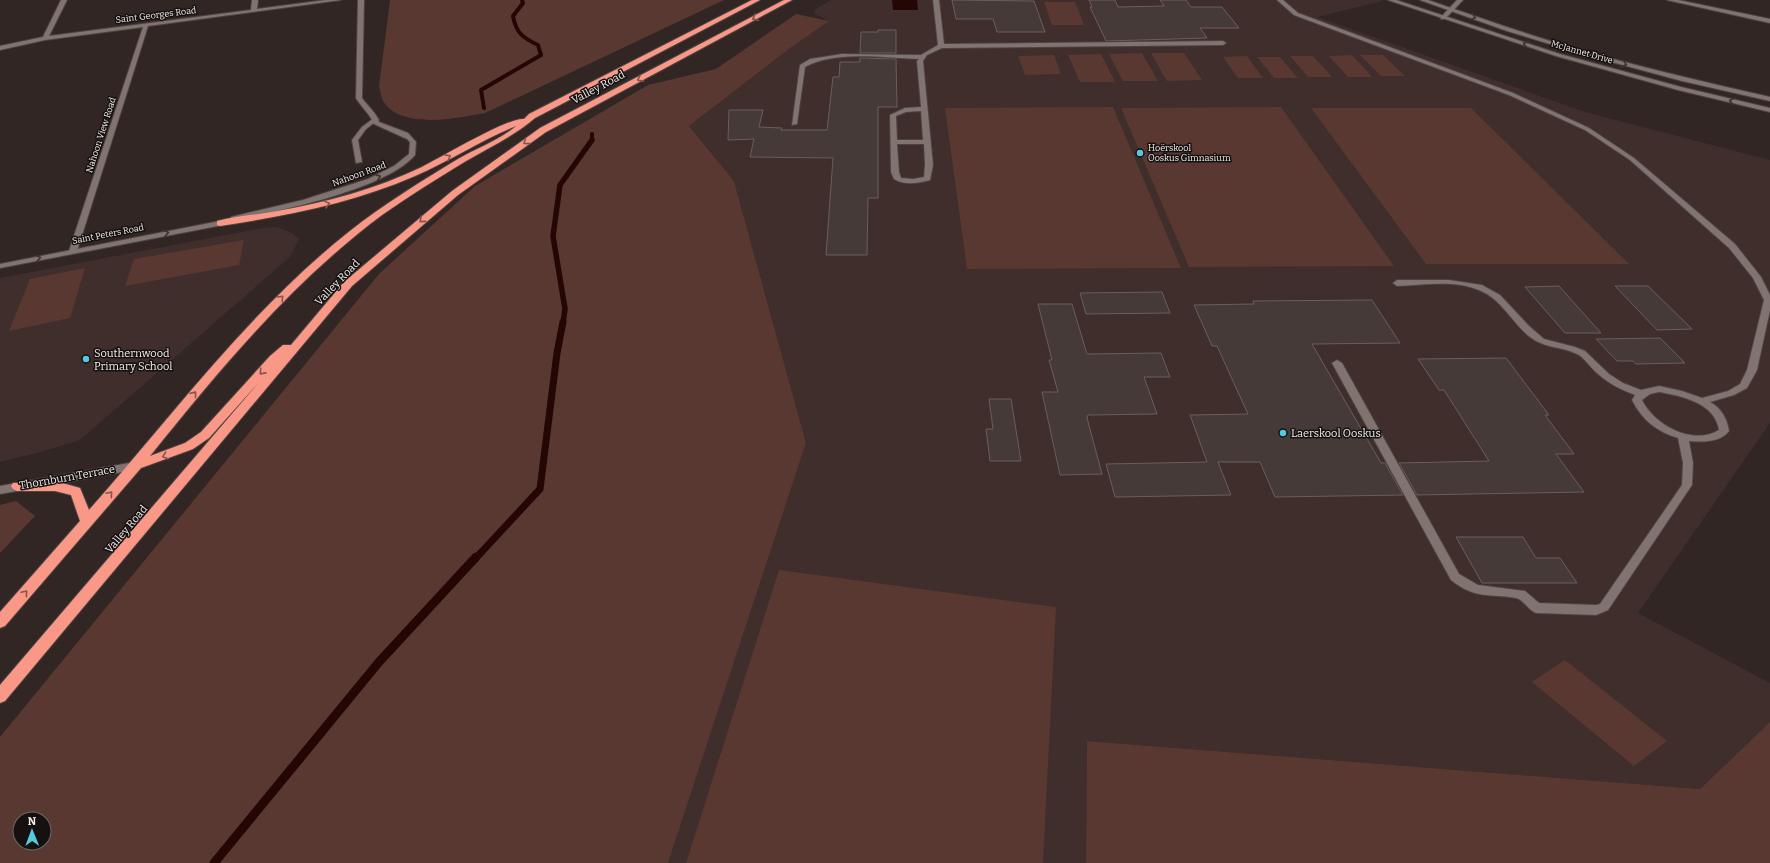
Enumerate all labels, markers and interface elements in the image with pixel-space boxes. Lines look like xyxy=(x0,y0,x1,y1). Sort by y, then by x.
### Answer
street label: Saint Georges Road xyxy=(115,5,198,25)
one-way arrow xyxy=(1469,12,1476,21)
one-way arrow xyxy=(751,13,759,21)
street label: McJannet Drive xyxy=(1550,38,1614,66)
one-way arrow xyxy=(1522,41,1529,49)
one-way arrow xyxy=(1620,59,1627,68)
street label: Valley Road xyxy=(569,68,628,107)
one-way arrow xyxy=(636,74,644,81)
street label: Nahoon View Road xyxy=(84,95,118,174)
one-way arrow xyxy=(1729,97,1736,106)
one-way arrow xyxy=(524,137,531,144)
place label: Hoërskool Ooskus Gimnasium xyxy=(1148,143,1231,163)
marker: Hoërskool Ooskus Gimnasium xyxy=(1135,148,1145,158)
one-way arrow xyxy=(443,154,451,161)
street label: Nahoon Road xyxy=(331,159,388,188)
one-way arrow xyxy=(374,174,381,182)
one-way arrow xyxy=(323,200,330,208)
one-way arrow xyxy=(420,215,427,222)
street label: Saint Peters Road xyxy=(71,222,145,246)
one-way arrow xyxy=(163,230,169,238)
one-way arrow xyxy=(35,255,41,263)
street label: Valley Road xyxy=(312,256,363,308)
one-way arrow xyxy=(276,296,283,303)
place label: Southernwood Primary School xyxy=(94,347,173,373)
marker: Southernwood Primary School xyxy=(81,354,91,364)
one-way arrow xyxy=(259,367,267,375)
one-way arrow xyxy=(189,392,196,399)
place label: Laerskool Ooskus xyxy=(1291,427,1381,440)
marker: Laerskool Ooskus xyxy=(1278,428,1288,438)
one-way arrow xyxy=(162,451,169,459)
street label: Thornburn Terrace xyxy=(18,463,116,492)
one-way arrow xyxy=(105,491,113,499)
street label: Valley Road xyxy=(103,502,151,556)
one-way arrow xyxy=(21,590,28,597)
north arrow xyxy=(12,811,52,851)
text: N xyxy=(27,815,37,828)

